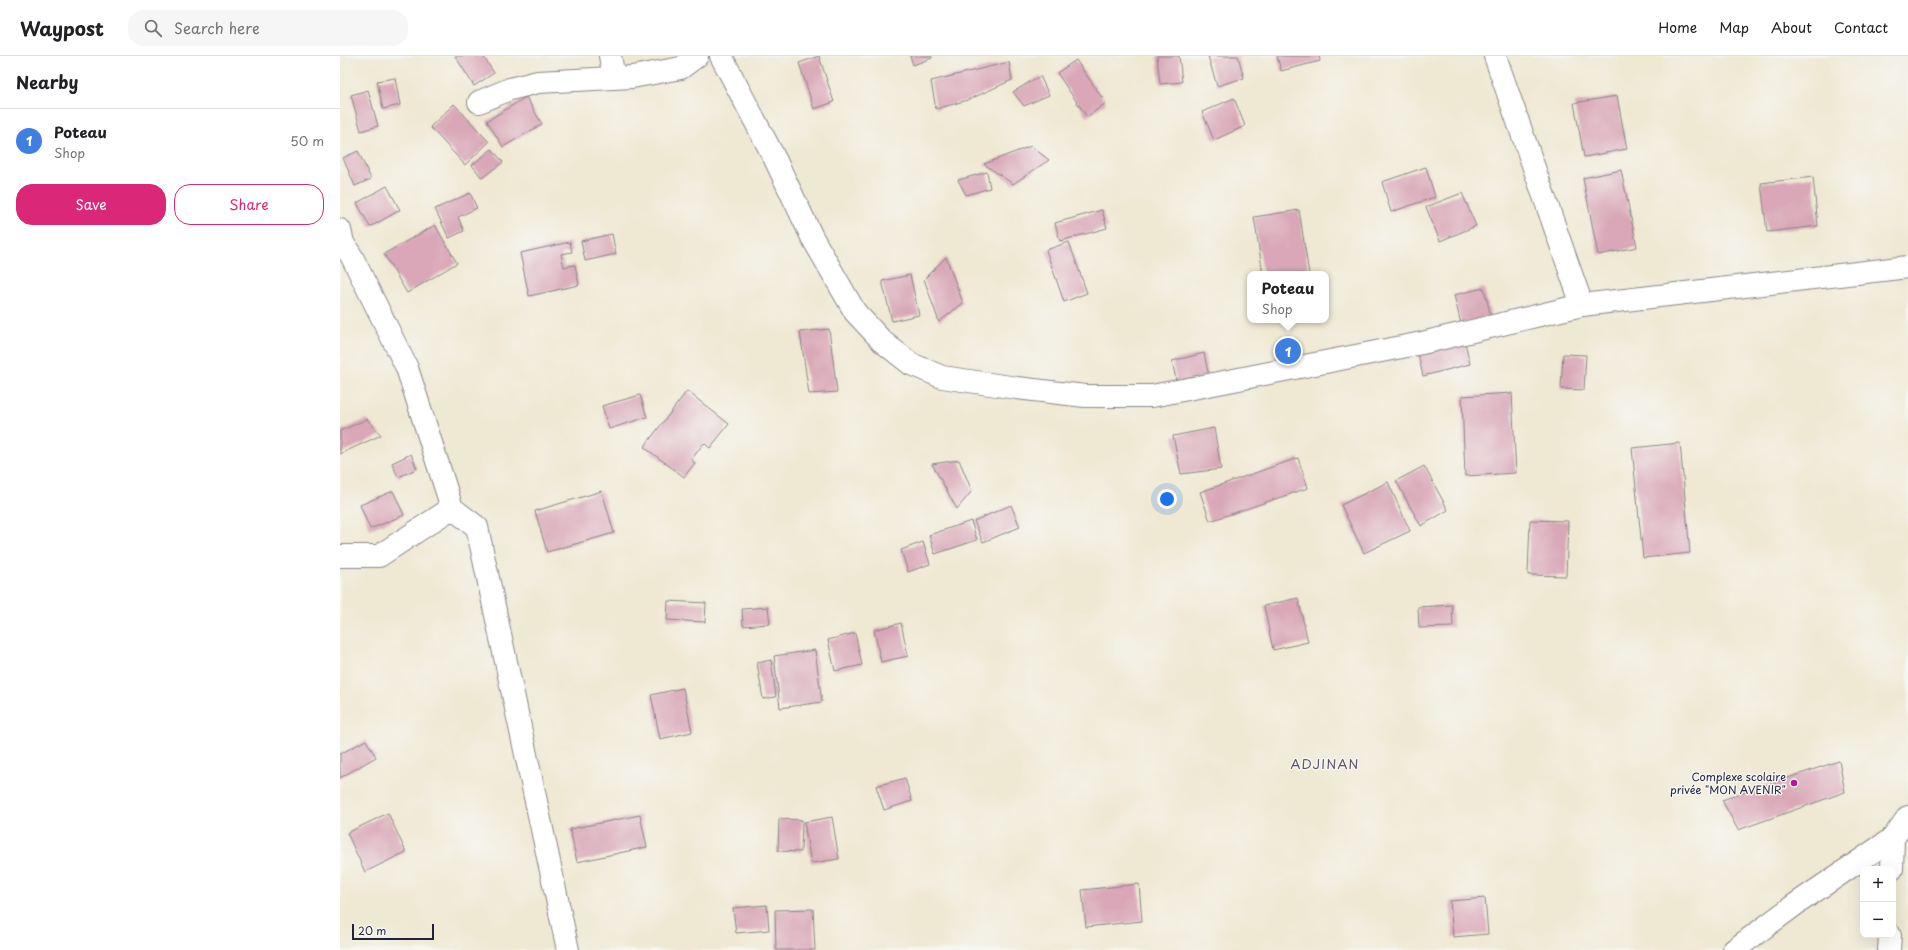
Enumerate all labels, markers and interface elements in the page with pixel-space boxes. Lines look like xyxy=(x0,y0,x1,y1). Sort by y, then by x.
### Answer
search box xyxy=(128,10,408,46)
text: Waypost xyxy=(20,14,104,42)
text: Search here xyxy=(174,16,260,39)
icon: search xyxy=(142,17,164,39)
text: Home xyxy=(1658,17,1697,38)
text: Map xyxy=(1719,17,1749,38)
text: About xyxy=(1771,17,1812,38)
text: Contact xyxy=(1834,17,1888,38)
text: Nearby xyxy=(16,69,78,95)
text: Poteau xyxy=(54,120,107,143)
text: 1 xyxy=(26,131,32,150)
text: 50 m xyxy=(290,131,324,150)
text: Shop xyxy=(54,143,85,162)
button: Save xyxy=(16,184,166,225)
button: Share xyxy=(174,184,324,225)
popup xyxy=(1247,271,1329,323)
text: Poteau xyxy=(1262,276,1314,299)
text: Shop xyxy=(1262,299,1293,318)
pin: 1 xyxy=(1275,336,1301,366)
your location xyxy=(1157,489,1177,509)
district label: ADJINAN xyxy=(1290,754,1360,773)
place label: Complexe scolaire privée "MON AVENIR" xyxy=(1670,768,1786,798)
marker: Complexe scolaire privée "MON AVENIR" xyxy=(1789,778,1799,788)
map controls xyxy=(1860,866,1896,938)
button: + xyxy=(1860,866,1896,902)
button: − xyxy=(1860,902,1896,938)
scale bar xyxy=(352,922,434,941)
text: 20 m xyxy=(358,922,386,939)

